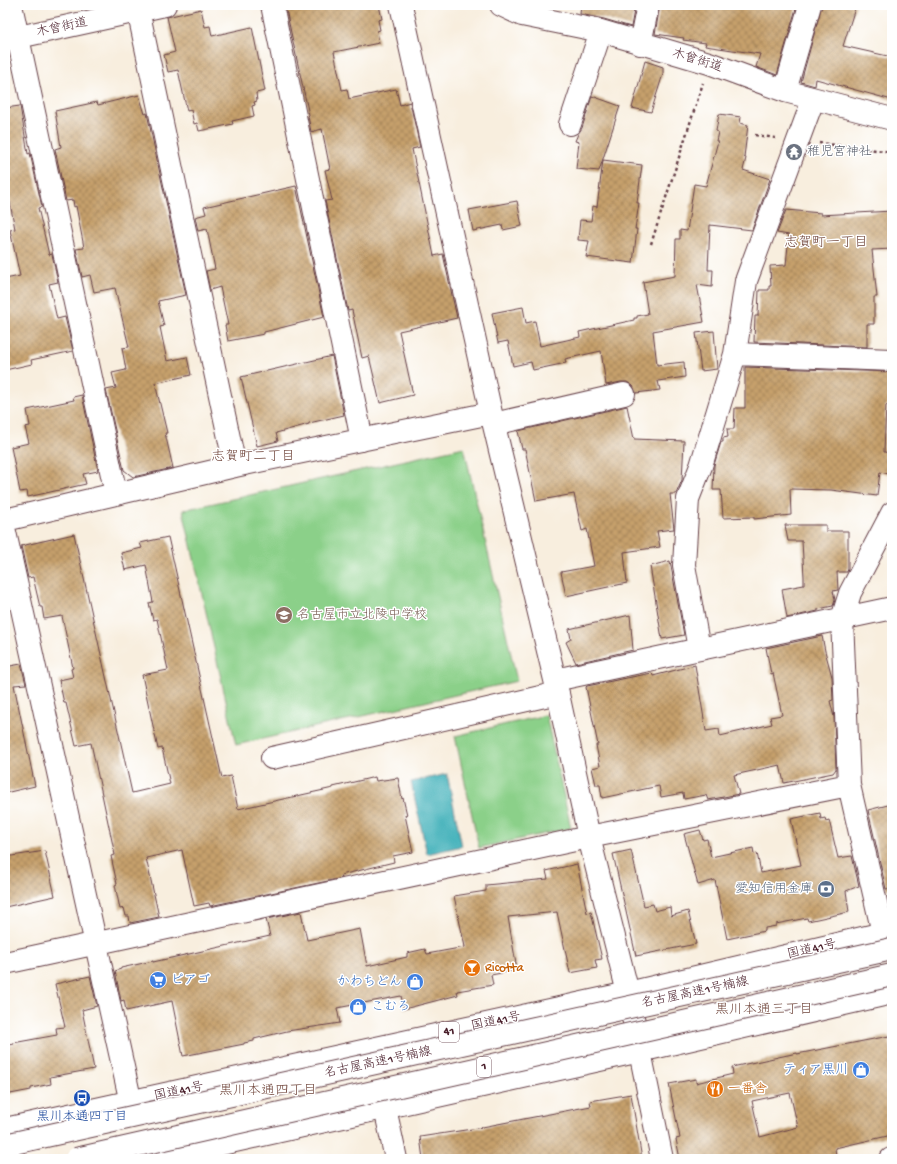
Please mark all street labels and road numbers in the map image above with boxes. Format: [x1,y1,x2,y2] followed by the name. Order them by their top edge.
[35,14,89,41] street label: 木曾街道
[670,45,724,76] street label: 木曾街道
[786,936,838,963] street label: 国道41号
[640,973,751,1012] street label: 名古屋高速1号楠線
[470,1008,522,1035] street label: 国道41号
[439,1022,459,1042] road number: 41
[323,1043,434,1082] street label: 名古屋高速1号楠線
[477,1057,491,1077] road number: 1
[153,1078,205,1105] street label: 国道41号

